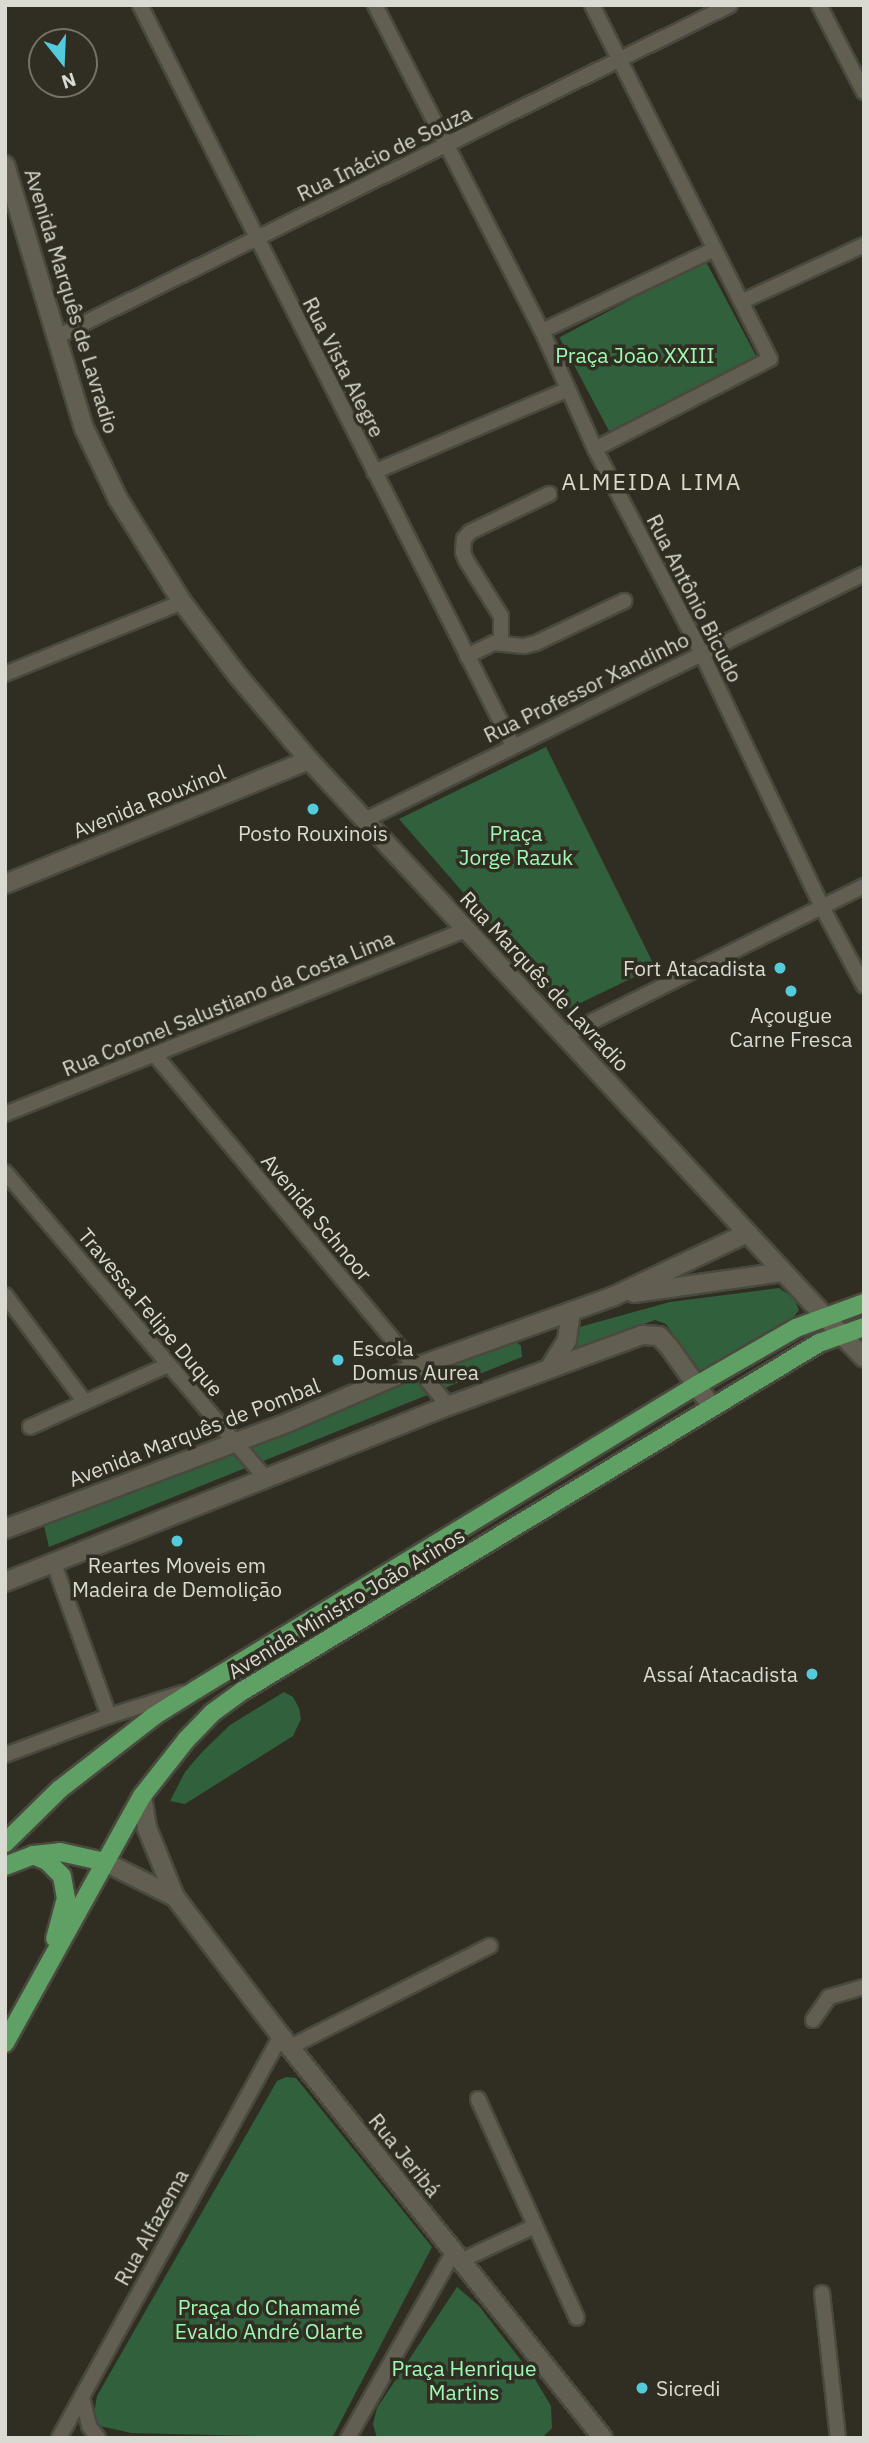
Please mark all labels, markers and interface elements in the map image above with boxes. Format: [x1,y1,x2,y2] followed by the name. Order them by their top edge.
[28,28,98,98] north arrow
[59,68,79,95] text: N
[293,100,475,206] street label: Rua Inácio de Souza
[20,166,124,436] street label: Avenida Marquês de Lavradio
[298,293,390,441] street label: Rua Vista Alegre
[555,342,715,368] park label: Praça João XXIII
[563,467,741,495] district label: ALMEIDA LIMA
[642,510,748,686] street label: Rua Antônio Bicudo
[479,626,693,748] street label: Rua Professor Xandinho
[69,759,229,843] street label: Avenida Rouxinol
[305,801,321,817] marker: Posto Rouxinois
[238,820,388,846] place label: Posto Rouxinois
[459,820,573,870] park label: Praça Jorge Razuk
[455,886,635,1076] street label: Rua Marquês de Lavradio
[58,925,398,1081] street label: Rua Coronel Salustiano da Costa Lima
[623,955,766,981] place label: Fort Atacadista
[772,960,788,976] marker: Fort Atacadista
[783,983,799,999] marker: Açougue Carne Fresca
[730,1002,852,1052] place label: Açougue Carne Fresca
[257,1148,377,1286] street label: Avenida Schnoor
[73,1223,229,1401] street label: Travessa Felipe Duque
[352,1335,479,1385] place label: Escola Domus Aurea
[330,1352,346,1368] marker: Escola Domus Aurea
[65,1372,323,1492] street label: Avenida Marquês de Pombal
[223,1522,469,1684] street label: Avenida Ministro João Arinos
[169,1533,185,1549] marker: Reartes Moveis em Madeira de Demolição
[72,1552,282,1602] place label: Reartes Moveis em Madeira de Demolição
[643,1661,798,1687] place label: Assaí Atacadista
[804,1666,820,1682] marker: Assaí Atacadista
[364,2108,446,2202] street label: Rua Jeribá
[109,2164,193,2290] street label: Rua Alfazema
[175,2294,363,2344] park label: Praça do Chamamé Evaldo André Olarte
[392,2355,536,2405] park label: Praça Henrique Martins
[656,2375,721,2401] place label: Sicredi
[634,2380,650,2396] marker: Sicredi

